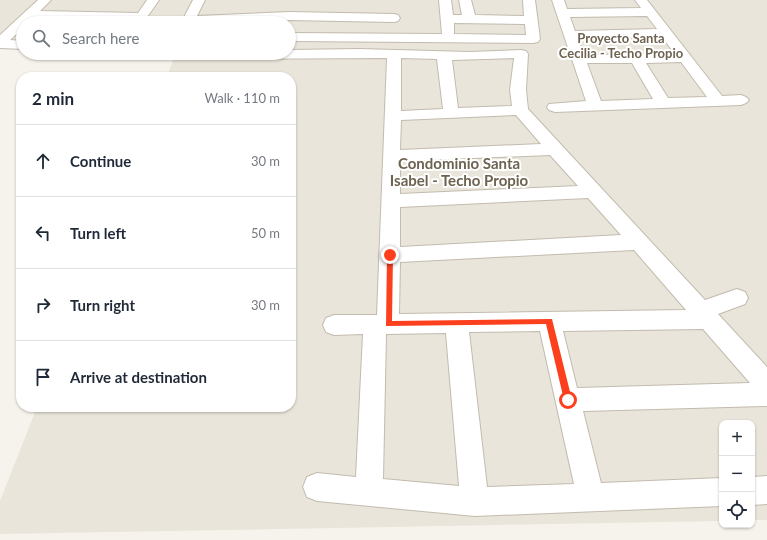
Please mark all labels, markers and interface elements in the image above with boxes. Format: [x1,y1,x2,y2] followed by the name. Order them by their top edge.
[16,16,296,60] search box
[30,27,52,49] icon: search
[62,29,139,47] text: Search here
[559,30,684,61] district label: Proyecto Santa Cecilia - Techo Propio
[32,88,74,109] text: 2 min
[204,90,280,106] text: Walk · 110 m
[32,150,54,172] icon: ahead
[70,152,131,170] text: Continue
[251,153,280,169] text: 30 m
[390,154,529,189] district label: Condominio Santa Isabel - Techo Propio
[32,222,54,244] icon: left
[70,224,126,242] text: Turn left
[251,225,280,241] text: 50 m
[381,246,399,264] route end
[32,294,54,316] icon: right
[70,296,135,314] text: Turn right
[251,297,280,313] text: 30 m
[32,366,54,388] icon: arrive
[70,368,207,386] text: Arrive at destination
[559,391,577,409] route start
[719,420,755,528] map controls
[719,420,755,456] button: +
[719,456,755,492] button: −
[719,492,755,528] button: locate

